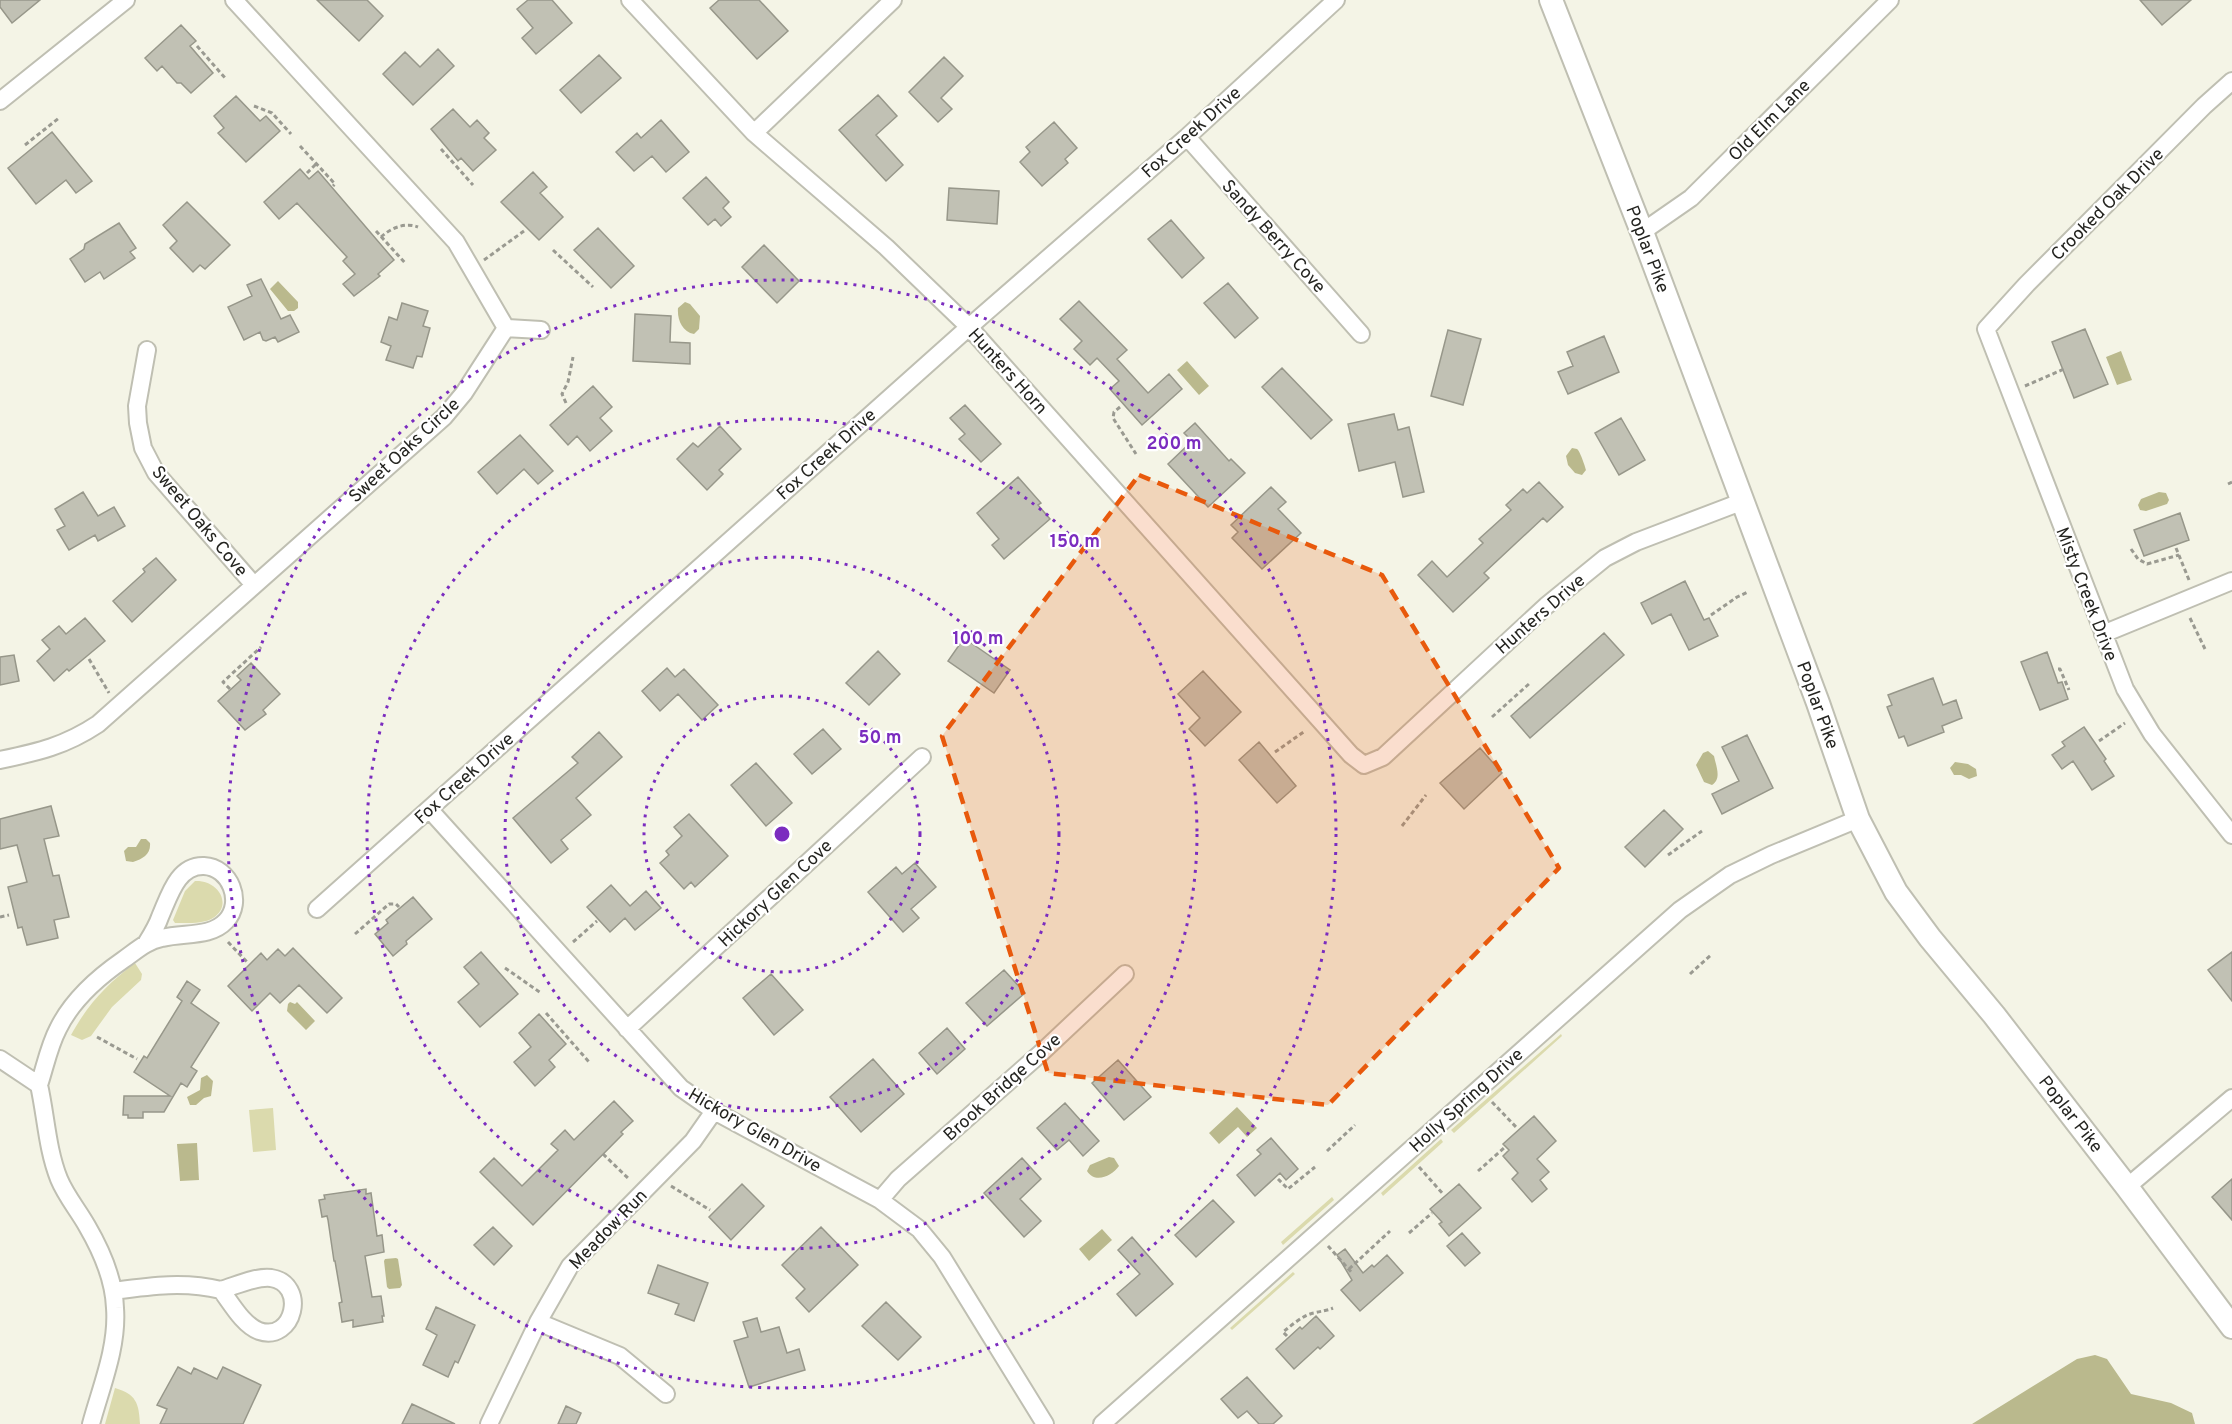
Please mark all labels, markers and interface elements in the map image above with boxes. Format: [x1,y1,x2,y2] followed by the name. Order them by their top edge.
[1724,75,1816,167] street label: Old Elm Lane
[1137,82,1247,184] street label: Fox Creek Drive
[2047,144,2169,266] street label: Crooked Oak Drive
[1216,175,1330,299] street label: Sandy Berry Cove
[1619,203,1674,297] street label: Poplar Pike
[962,324,1052,420] street label: Hunters Horn
[345,394,465,509] street label: Sweet Oaks Circle
[772,404,882,506] street label: Fox Creek Drive
[1146,433,1202,456] text: 200 m
[146,462,252,582] street label: Sweet Oaks Cove
[2049,524,2122,665] street label: Misty Creek Drive
[1050,531,1100,554] text: 150 m
[1491,570,1591,660] street label: Hunters Drive
[952,628,1004,651] text: 100 m
[1790,658,1843,753] street label: Poplar Pike
[858,727,902,750] text: 50 m
[410,728,520,830] street label: Fox Creek Drive
[772,824,792,844] centre of rings
[714,835,838,953] street label: Hickory Glen Cove
[939,1029,1067,1147] street label: Brook Bridge Cove
[1405,1044,1529,1158] street label: Holly Spring Drive
[2032,1072,2107,1158] street label: Poplar Pike
[684,1084,825,1179] street label: Hickory Glen Drive
[565,1185,653,1275] street label: Meadow Run

